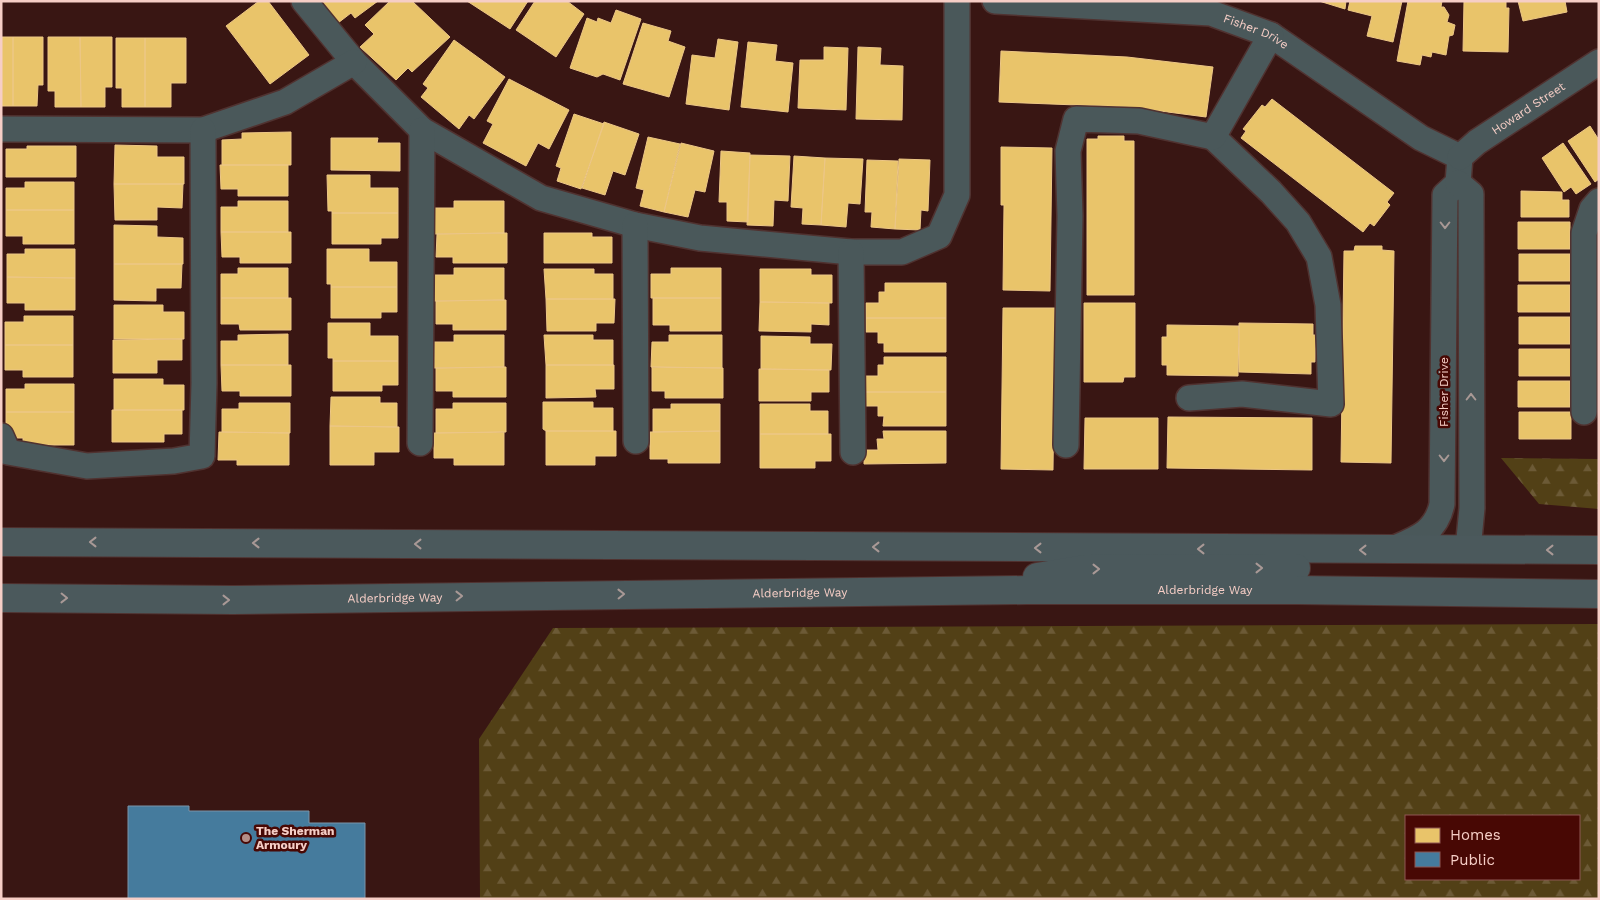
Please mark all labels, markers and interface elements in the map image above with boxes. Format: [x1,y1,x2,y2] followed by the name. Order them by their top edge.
[1221,11,1291,52] street label: Fisher Drive
[1489,79,1568,138] street label: Howard Street
[1440,222,1450,230] one-way arrow
[1437,357,1451,427] street label: Fisher Drive
[1466,393,1476,401] one-way arrow
[1439,454,1449,462] one-way arrow
[89,537,96,547] one-way arrow
[251,538,259,548] one-way arrow
[414,539,422,549] one-way arrow
[872,542,880,552] one-way arrow
[1034,543,1042,553] one-way arrow
[1197,544,1204,554] one-way arrow
[1359,545,1367,555] one-way arrow
[1546,545,1554,555] one-way arrow
[1256,563,1263,573] one-way arrow
[1093,564,1101,574] one-way arrow
[1157,583,1253,597] street label: Alderbridge Way
[752,585,848,600] street label: Alderbridge Way
[618,589,625,599] one-way arrow
[347,590,443,606] street label: Alderbridge Way
[455,591,463,602] one-way arrow
[60,593,68,603] one-way arrow
[223,595,231,605] one-way arrow
[1405,815,1580,880] legend
[256,824,335,852] place label: The Sherman Armoury
[1450,826,1501,844] text: Homes
[240,832,252,844] marker: The Sherman Armoury
[1450,851,1495,869] text: Public

